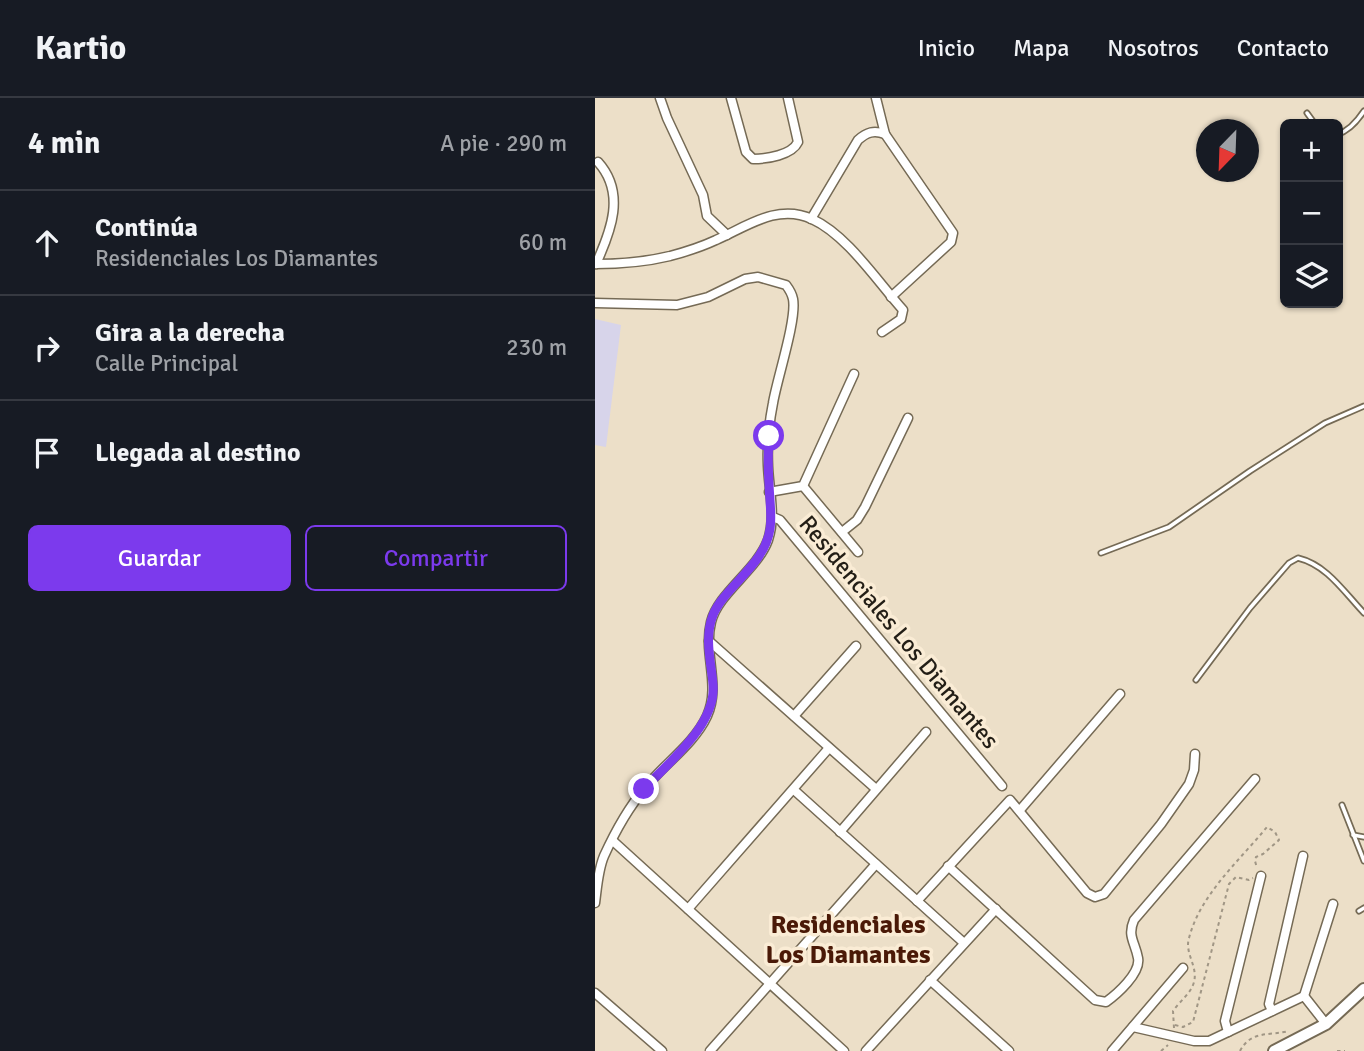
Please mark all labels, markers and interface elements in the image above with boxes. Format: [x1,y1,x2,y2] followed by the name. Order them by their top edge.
[35,28,126,69] text: Kartio
[918,33,975,63] text: Inicio
[1013,33,1069,63] text: Mapa
[1107,33,1199,63] text: Nosotros
[1237,33,1329,63] text: Contacto
[1196,119,1259,182] north arrow
[1280,119,1343,308] map controls
[1280,119,1343,182] button: +
[28,125,100,162] text: 4 min
[440,129,567,158] text: A pie · 290 m
[1280,182,1343,245] button: −
[95,212,198,244] text: Continúa
[28,224,66,262] icon: ahead
[519,228,567,257] text: 60 m
[95,244,378,273] text: Residenciales Los Diamantes
[1280,245,1343,308] button: layers
[95,317,285,349] text: Gira a la derecha
[28,329,66,367] icon: right
[506,333,567,362] text: 230 m
[95,349,238,378] text: Calle Principal
[753,420,784,451] route start
[28,434,66,472] icon: arrive
[95,437,301,469] text: Llegada al destino
[793,509,1005,755] street label: Residenciales Los Diamantes
[28,525,291,591] button: Guardar
[305,525,567,591] button: Compartir
[628,773,659,804] route end
[765,909,931,971] district label: Residenciales Los Diamantes

